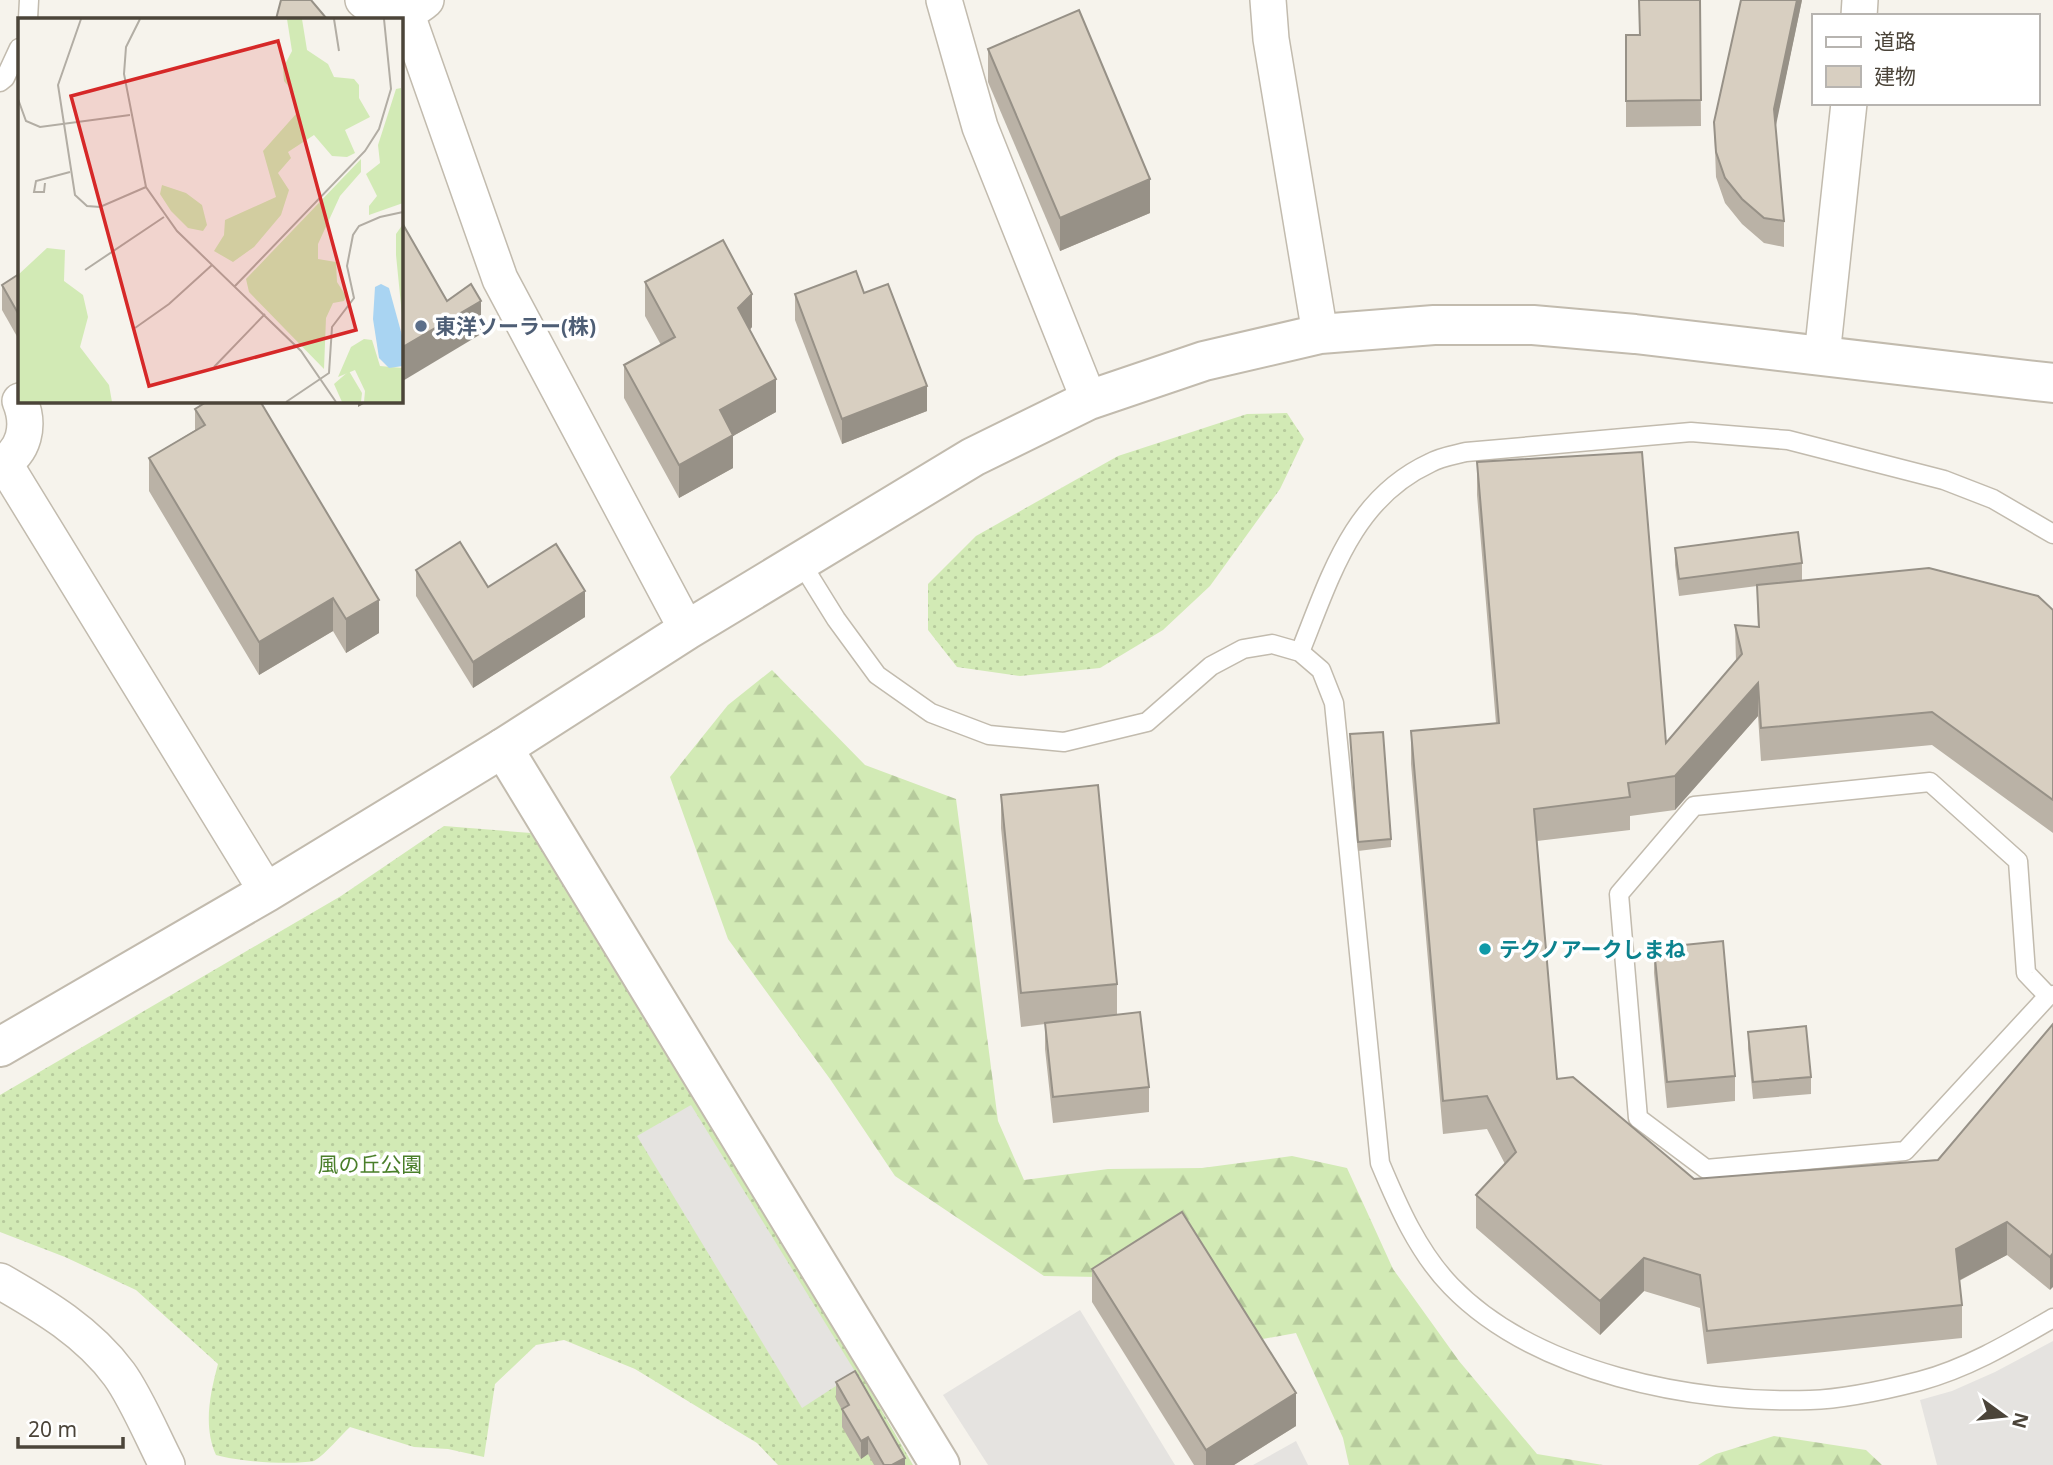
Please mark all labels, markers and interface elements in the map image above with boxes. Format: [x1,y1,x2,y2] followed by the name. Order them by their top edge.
[1812,14,2039,105] legend
[18,18,402,402] inset map
[1874,27,1916,55] text: 道路
[1874,62,1916,90] text: 建物
[435,312,596,340] place label: 東洋ソーラー(株)
[413,318,429,334] marker: 東洋ソーラー(株)
[1499,935,1685,963] place label: テクノアークしまね
[1477,941,1493,957] marker: テクノアークしまね
[318,1150,423,1178] park label: 風の丘公園
[1969,1381,2039,1451] north arrow
[18,1406,122,1450] scale bar
[2006,1410,2035,1431] text: N
[28,1415,77,1443] text: 20 m

